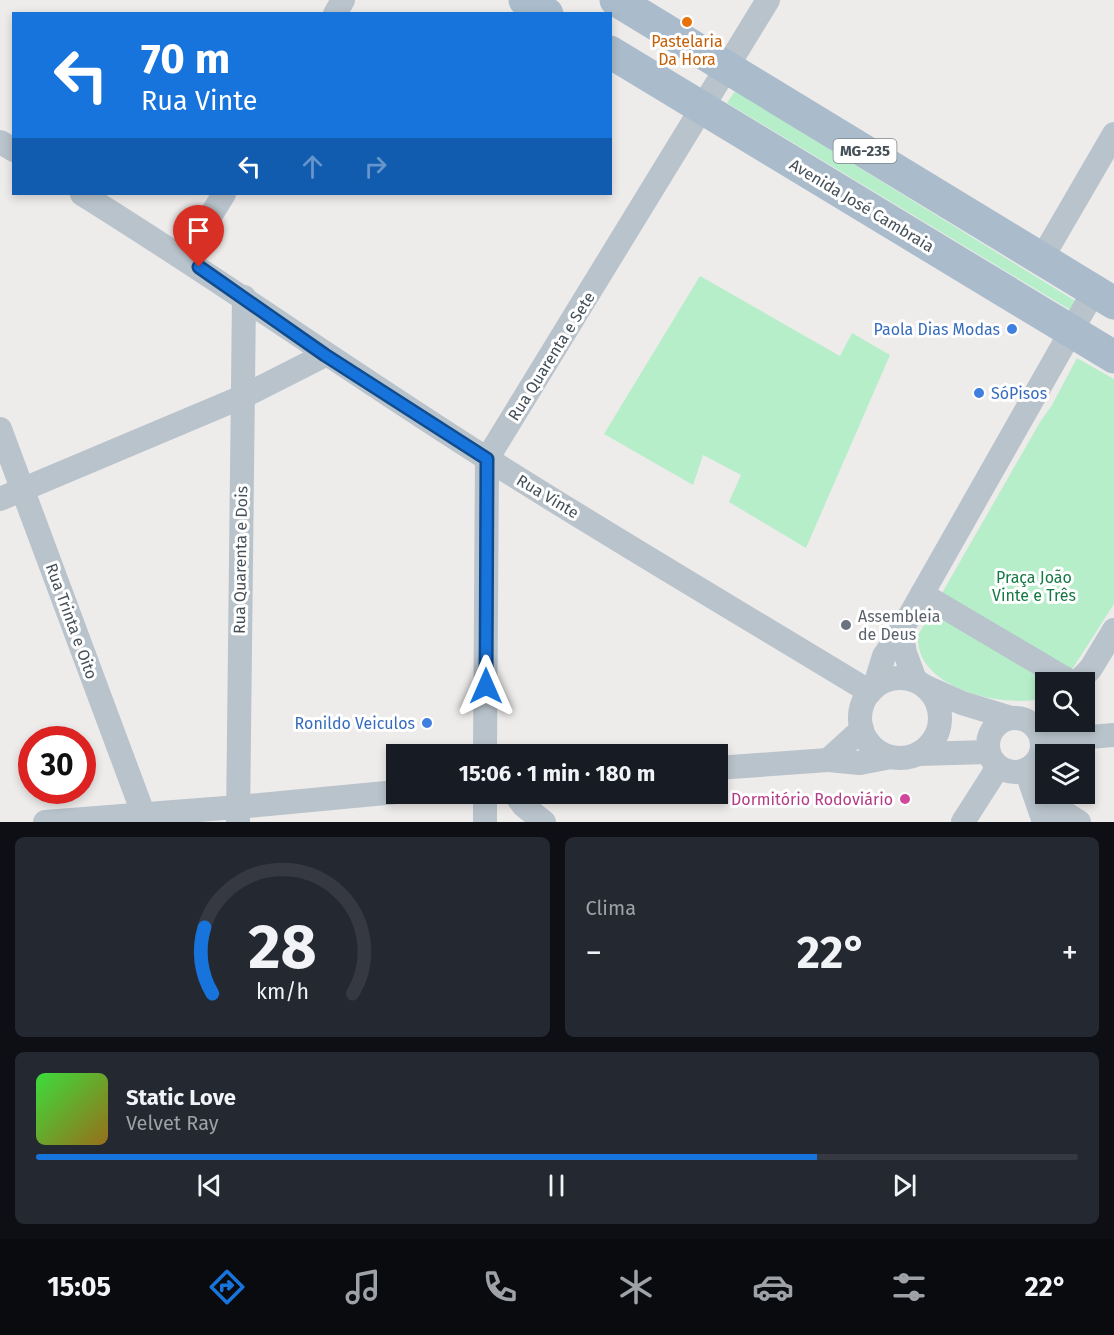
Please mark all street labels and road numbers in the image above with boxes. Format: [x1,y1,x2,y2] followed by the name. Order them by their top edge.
[834,139,896,163] road number: MG-235
[786,155,937,256] street label: Avenida José Cambraia
[504,288,599,424] street label: Rua Quarenta e Sete
[513,471,582,522] street label: Rua Vinte
[230,486,251,634] street label: Rua Quarenta e Dois
[42,561,101,682] street label: Rua Trinta e Oito

